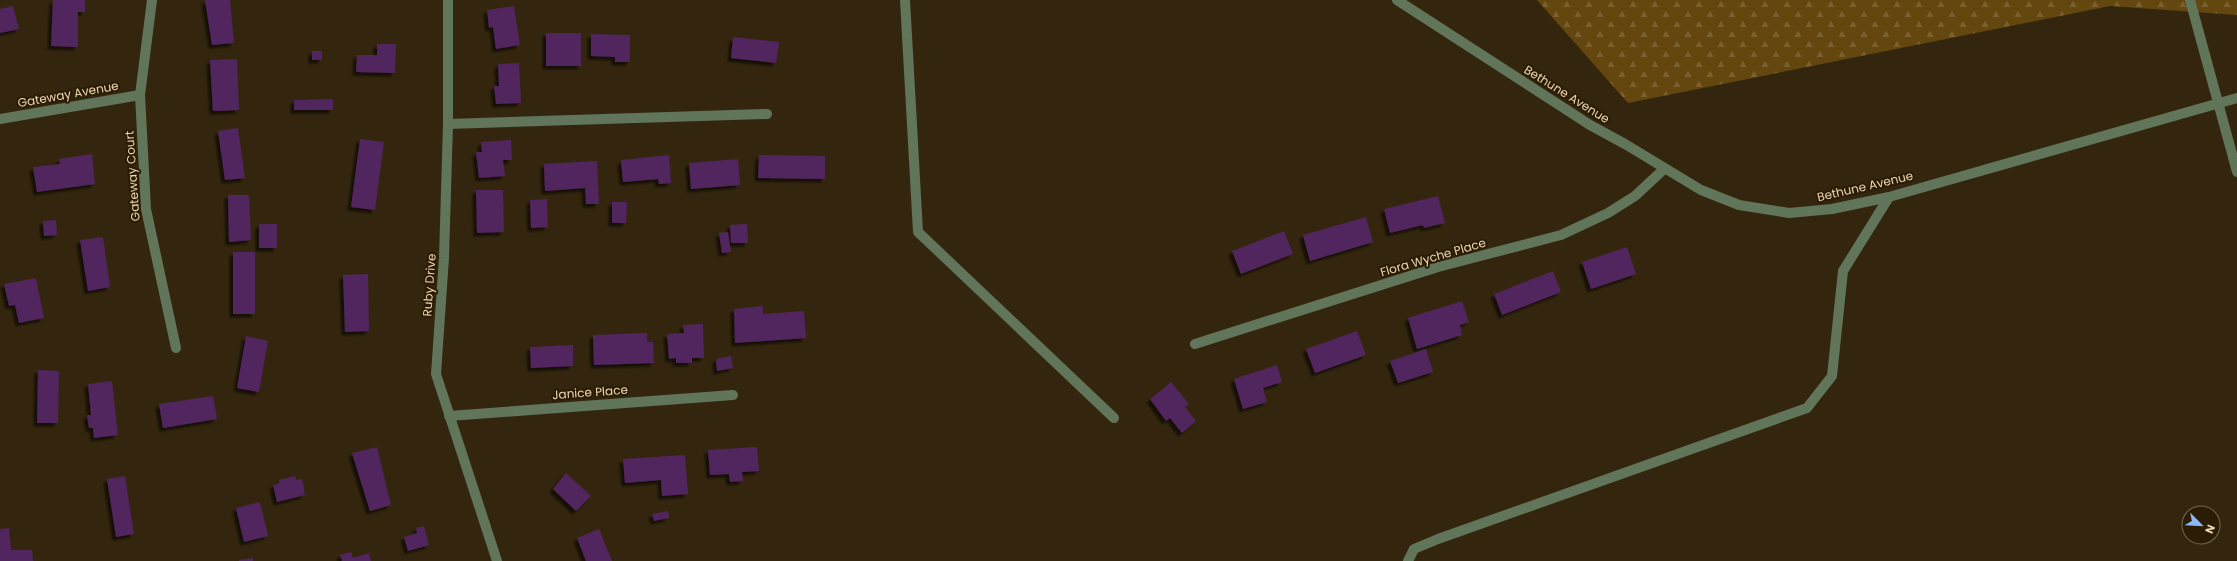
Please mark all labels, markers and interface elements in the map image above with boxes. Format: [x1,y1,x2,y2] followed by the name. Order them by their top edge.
[1521,61,1613,127] street label: Bethune Avenue
[16,77,120,111] street label: Gateway Avenue
[120,130,144,222] street label: Gateway Court
[1815,167,1915,205] street label: Bethune Avenue
[1378,234,1488,280] street label: Flora Wyche Place
[418,253,440,317] street label: Ruby Drive
[552,381,628,403] street label: Janice Place
[2181,505,2221,545] north arrow
[2201,522,2219,536] text: N

